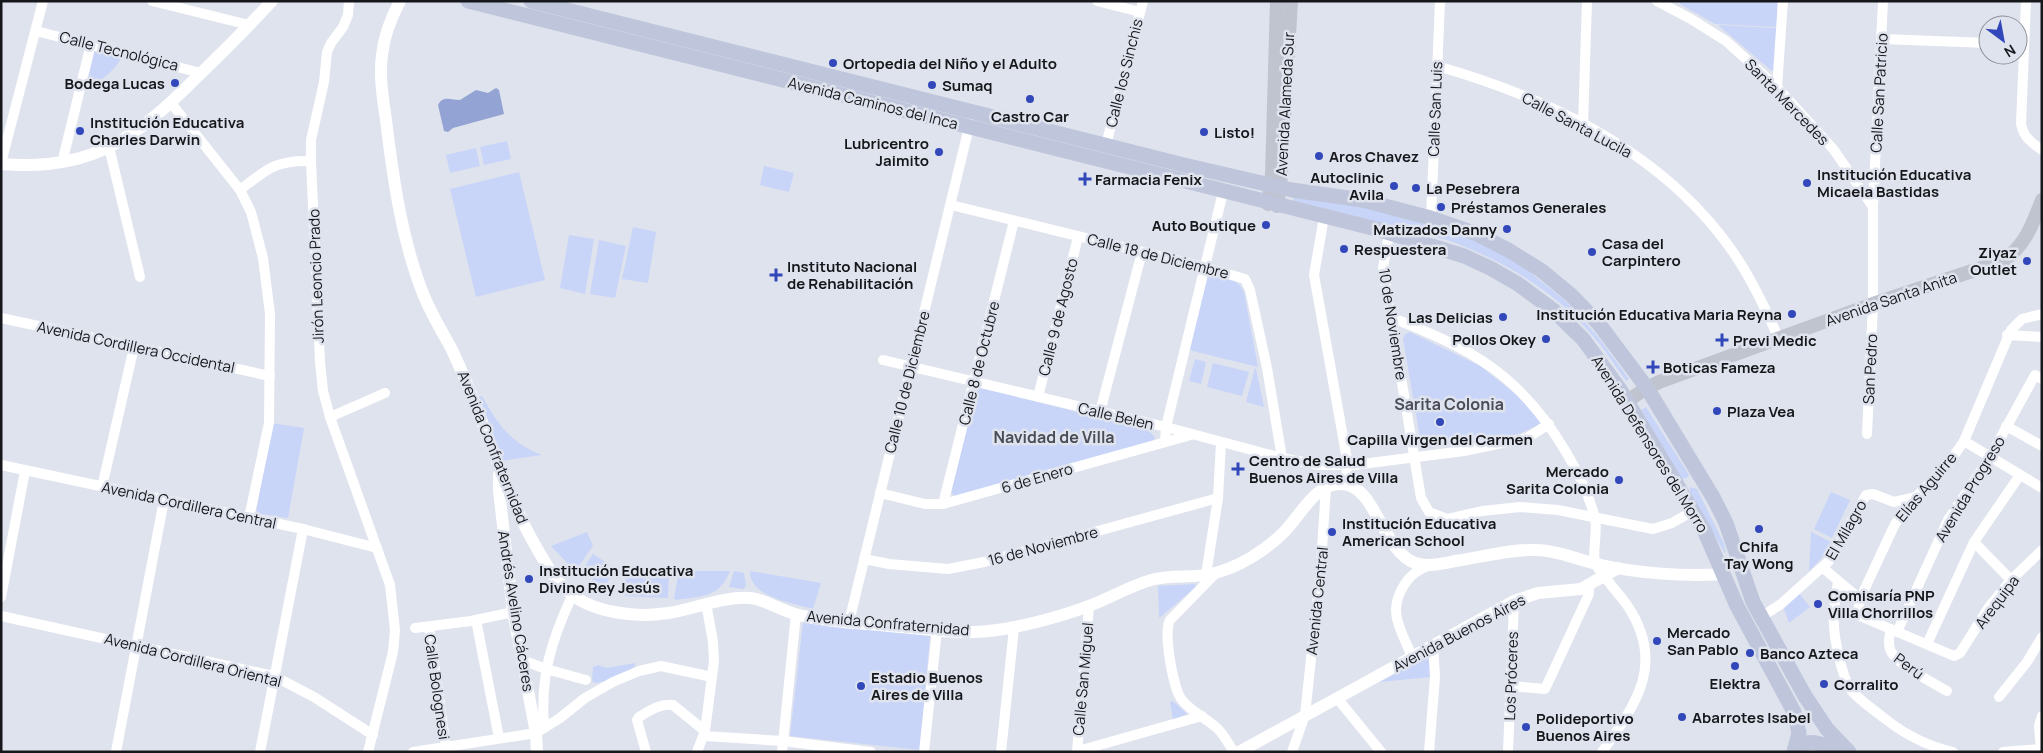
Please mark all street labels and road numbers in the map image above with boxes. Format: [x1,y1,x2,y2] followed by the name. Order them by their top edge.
[1100,16,1148,129] street label: Calle los Sinchis
[57,26,181,76] street label: Calle Tecnológica
[1271,31,1299,176] street label: Avenida Alameda Sur
[1865,33,1893,153] street label: Calle San Patricio
[1740,54,1834,150] street label: Santa Mercedes
[1423,61,1447,157] street label: Calle San Luis
[786,72,960,134] street label: Avenida Caminos del Inca
[1518,87,1636,163] street label: Calle Santa Lucila
[303,208,329,344] street label: Jirón Leoncio Prado
[1085,228,1231,284] street label: Calle 18 de Diciembre
[1033,256,1083,378] street label: Calle 9 de Agosto
[1374,267,1412,382] street label: 10 de Noviembre
[1823,267,1959,331] street label: Avenida Santa Anita
[953,299,1005,427] street label: Calle 8 de Octubre
[879,308,935,455] street label: Calle 10 de Diciembre
[35,316,237,378] street label: Avenida Cordillera Occidental
[1858,333,1882,405] street label: San Pedro
[1587,351,1713,537] street label: Avenida Defensores del Morro
[453,367,533,527] street label: Avenida Confraternidad
[1076,397,1156,435] street label: Calle Belen
[1930,432,2010,546] street label: Avenida Progreso
[1891,448,1962,526] street label: Elías Aguirre
[999,458,1075,498] street label: 6 de Enero
[100,476,278,534] street label: Avenida Cordillera Central
[1820,496,1872,564] street label: El Milagro
[986,521,1100,571] street label: 16 de Noviembre
[493,529,539,693] street label: Andrés Avelino Cáceres
[1301,546,1333,656] street label: Avenida Central
[1970,571,2024,633] street label: Arequipa
[1389,589,1529,677] street label: Avenida Buenos Aires
[806,605,970,641] street label: Avenida Confraternidad
[1068,622,1098,736] street label: Calle San Miguel
[102,628,284,692] street label: Avenida Cordillera Oriental
[1499,631,1523,721] street label: Los Próceres
[419,633,455,741] street label: Calle Bolognesi
[1890,648,1928,684] street label: Perú

